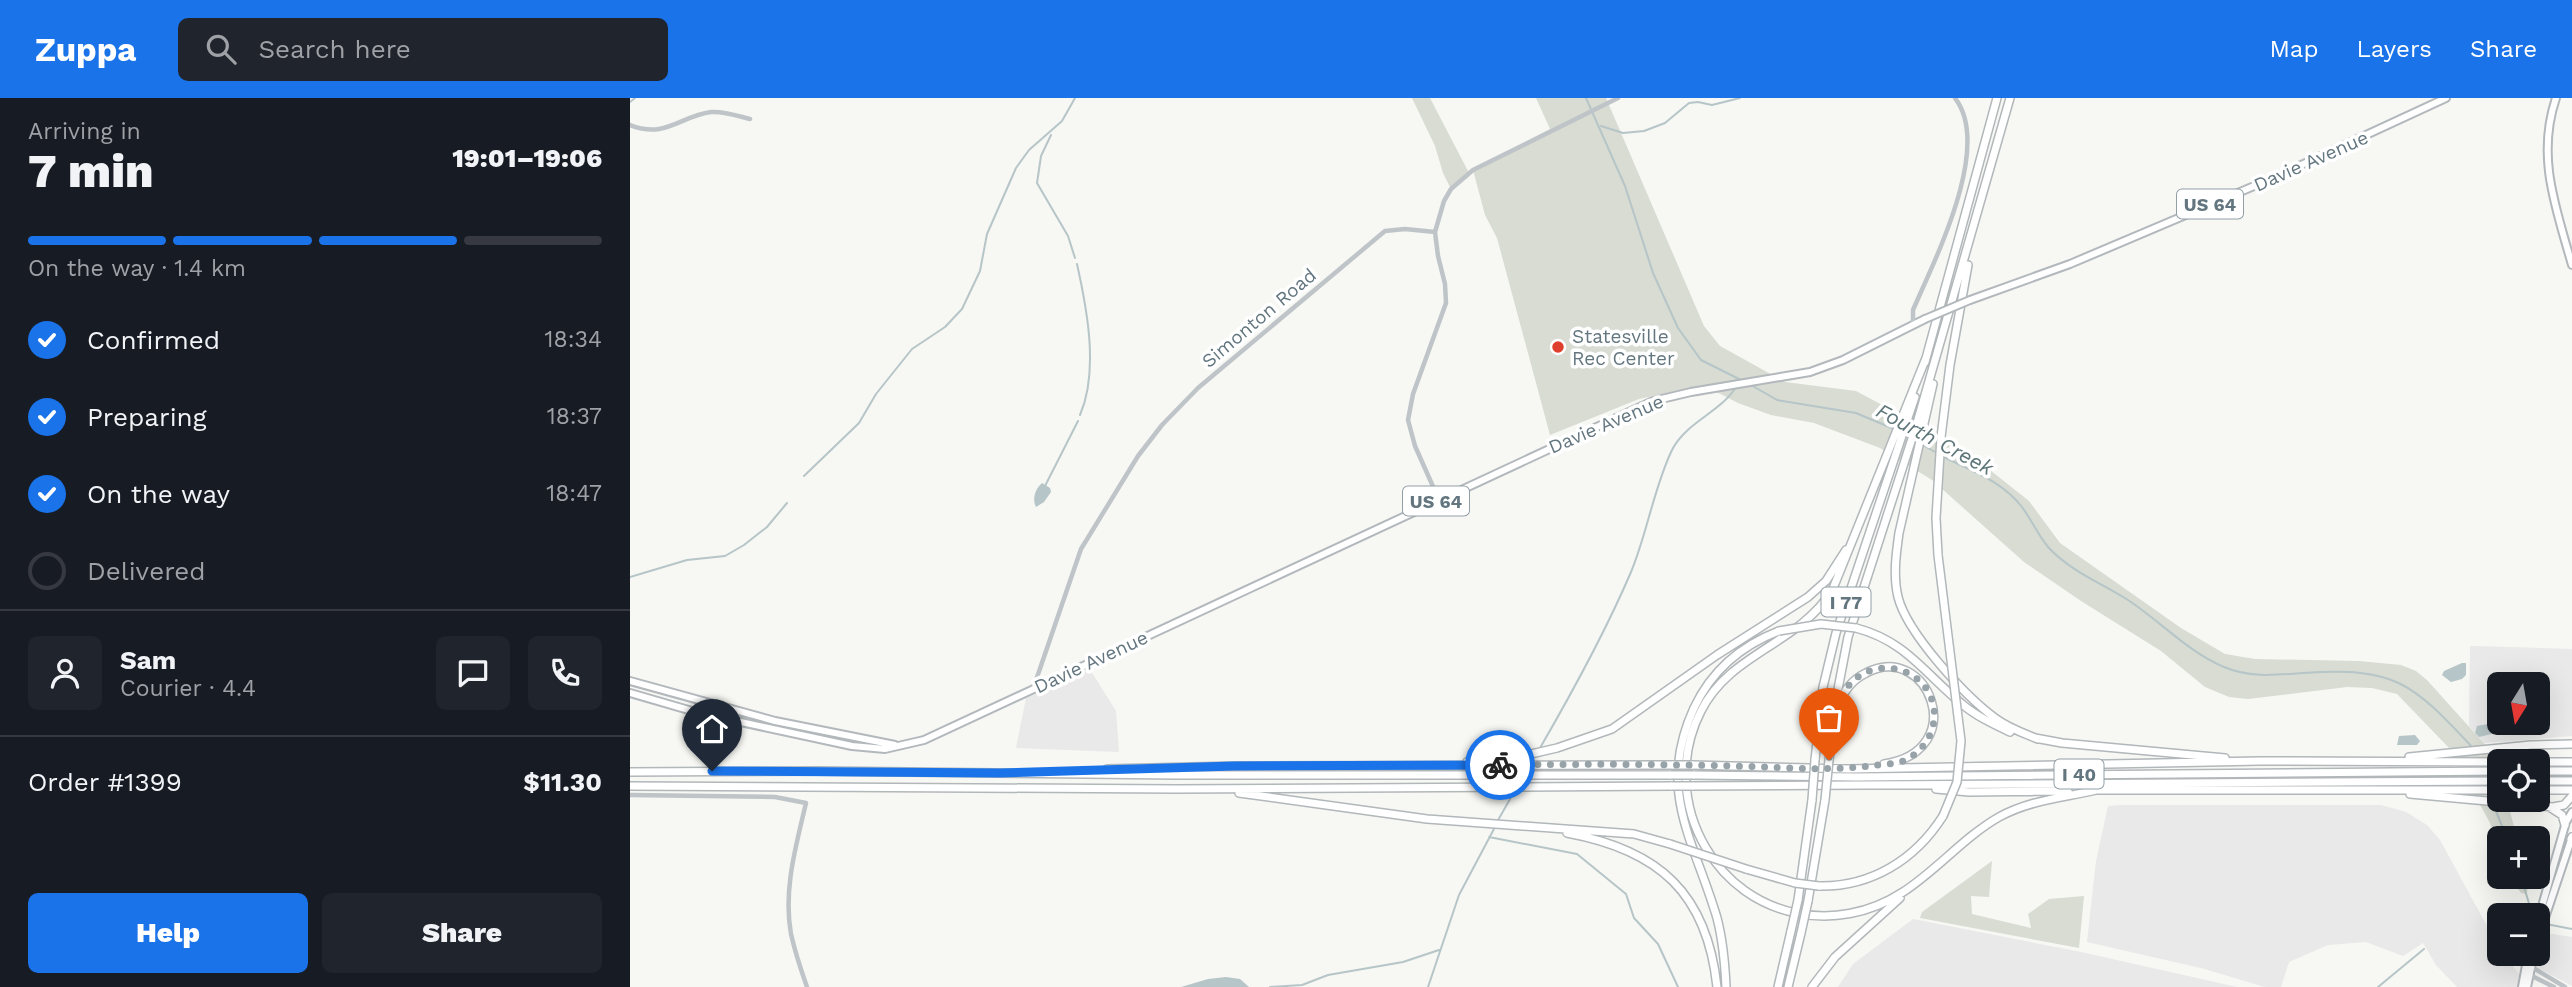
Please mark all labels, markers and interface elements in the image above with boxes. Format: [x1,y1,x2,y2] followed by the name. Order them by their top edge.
[178,18,668,81] search box
[35,30,136,69] text: Zuppa
[202,30,240,68] icon: search
[258,34,411,64] text: Search here
[2270,35,2318,63] text: Map
[2356,35,2432,63] text: Layers
[2470,35,2537,63] text: Share
[28,118,141,145] text: Arriving in
[2250,125,2372,197] street label: Davie Avenue
[452,143,602,173] text: 19:01–19:06
[28,144,153,198] text: 7 min
[2177,190,2243,218] road number: US 64
[28,255,246,282] text: On the way · 1.4 km
[1197,263,1321,373] street label: Simonton Road
[28,321,66,359] icon: check
[87,325,220,355] text: Confirmed
[1572,325,1675,370] place label: Statesville Rec Center
[545,326,602,353] text: 18:34
[1550,339,1566,355] marker: Statesville Rec Center
[1545,389,1667,459] street label: Davie Avenue
[28,398,66,436] icon: check
[1872,398,1998,481] water label: Fourth Creek
[87,402,207,432] text: Preparing
[547,403,602,430] text: 18:37
[28,475,66,513] icon: check
[87,479,230,509] text: On the way
[546,480,602,507] text: 18:47
[1403,486,1469,516] road number: US 64
[87,556,206,586] text: Delivered
[1822,588,1870,616] road number: I 77
[1030,626,1152,698] street label: Davie Avenue
[28,636,102,710] button: person
[436,636,510,710] button: chat
[528,636,602,710] button: phone
[120,645,176,675] text: Sam
[2487,672,2550,735] north arrow
[2487,672,2550,966] map controls
[120,675,256,702] text: Courier · 4.4
[1799,688,1859,760] pin
[682,699,742,771] pin
[1810,699,1848,737] icon: bag
[693,710,731,748] icon: home
[1465,730,1535,800] courier
[1481,746,1519,784] icon: bike
[2487,749,2550,812] button: locate
[2054,760,2104,788] road number: I 40
[28,767,182,797] text: Order #1399
[523,767,602,797] text: $11.30
[2487,826,2550,889] button: +
[28,893,308,973] button: Help
[322,893,602,973] button: Share
[2487,903,2550,966] button: −

